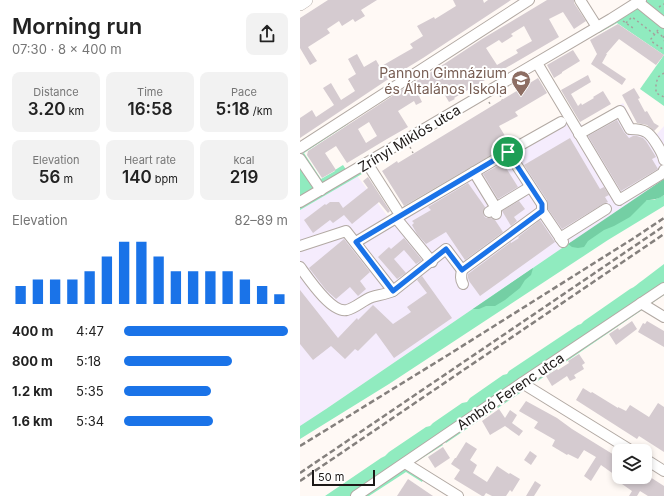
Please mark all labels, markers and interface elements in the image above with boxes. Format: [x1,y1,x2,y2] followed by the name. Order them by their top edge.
[12,13,142,39] text: Morning run
[246,13,288,55] button: share
[12,41,122,57] text: 07:30 · 8 × 400 m
[379,64,507,97] place label: Pannon Gimnázium és Általános Iskola
[510,69,532,97] school or university icon: Pannon Gimnázium és Általános Iskola
[33,85,79,99] text: Distance
[137,85,163,99] text: Time
[231,85,257,99] text: Pace
[28,99,65,119] text: 3.20
[127,99,173,119] text: 16:58
[216,99,250,119] text: 5:18
[355,101,463,175] street label: Zrínyi Miklós utca
[65,104,84,118] text: km
[250,104,272,118] text: /km
[491,135,525,169] pin
[497,141,519,163] icon: arrive
[32,153,80,167] text: Elevation
[124,153,176,167] text: Heart rate
[233,153,255,167] text: kcal
[39,167,60,187] text: 56
[122,167,152,187] text: 140
[230,167,258,187] text: 219
[60,172,73,186] text: m
[152,172,178,186] text: bpm
[12,212,68,228] text: Elevation
[234,212,288,228] text: 82–89 m
[12,323,53,339] text: 400 m
[76,323,104,339] text: 4:47
[453,349,567,433] street label: Ambró Ferenc utca
[12,353,53,369] text: 800 m
[76,353,101,369] text: 5:18
[12,383,53,399] text: 1.2 km
[76,383,104,399] text: 5:35
[12,413,53,429] text: 1.6 km
[76,413,104,429] text: 5:34
[612,444,652,484] map controls
[612,444,652,484] button: layers
[312,468,375,487] scale bar
[318,470,344,484] text: 50 m

